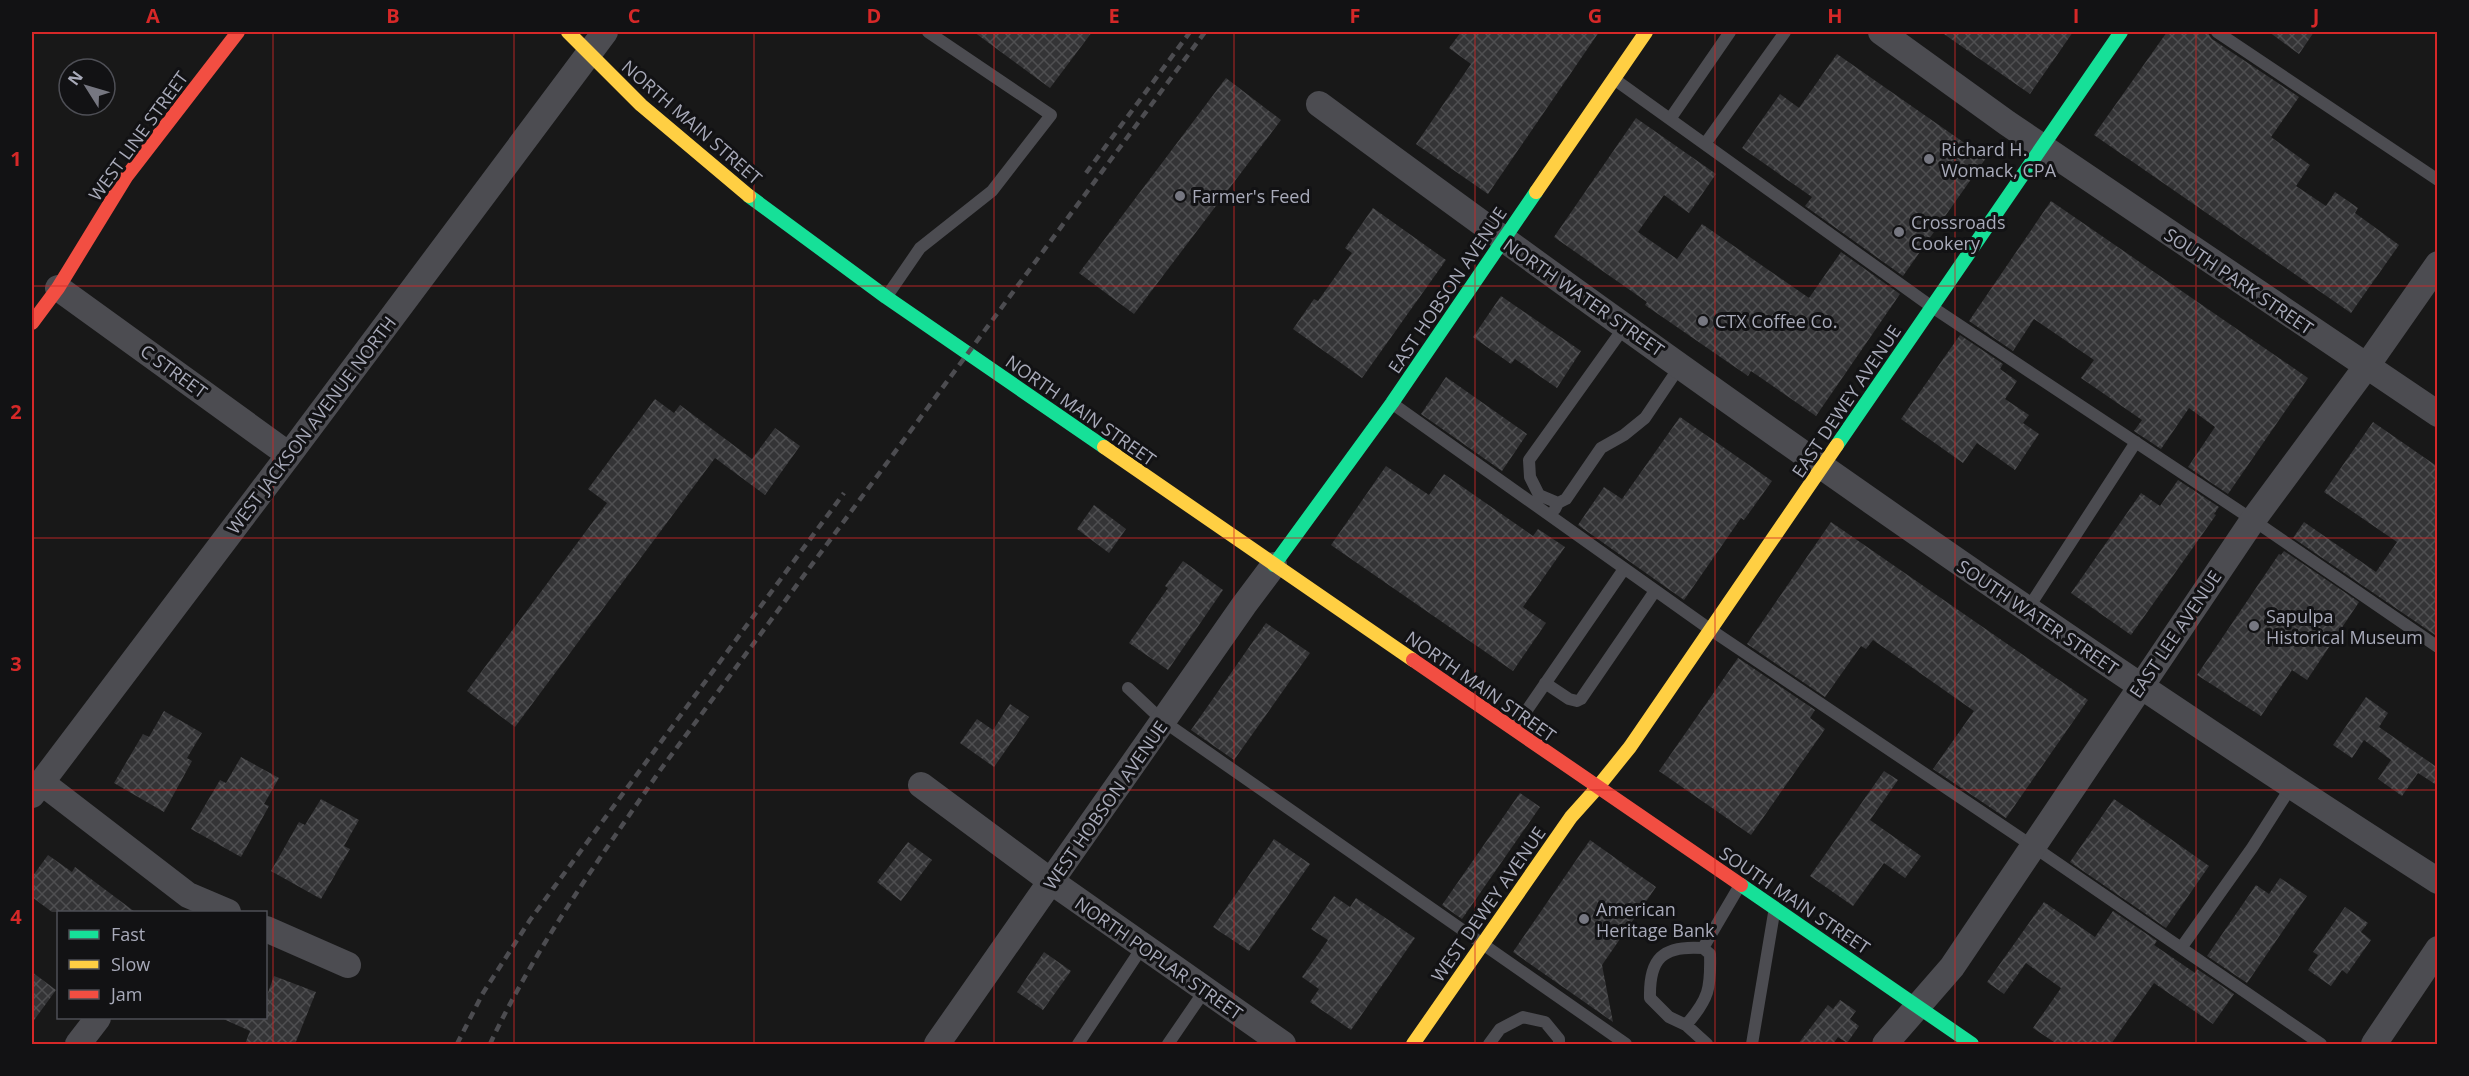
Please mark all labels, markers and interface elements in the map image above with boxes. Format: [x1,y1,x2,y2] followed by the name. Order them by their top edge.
[146,2,160,29] text: A
[386,2,400,29] text: B
[628,2,641,29] text: C
[867,2,881,29] text: D
[1108,2,1120,29] text: E
[1350,2,1360,29] text: F
[1588,2,1602,29] text: G
[1827,2,1843,29] text: H
[2073,2,2079,29] text: I
[2311,2,2319,29] text: J
[617,54,767,190] street label: NORTH MAIN STREET
[57,57,117,117] north arrow
[62,66,88,90] text: N
[83,66,193,206] street label: WEST LINE STREET
[1941,137,2057,182] place label: Richard H. Womack, CPA
[10,145,22,172] text: 1
[1922,152,1936,166] marker: Richard H. Womack, CPA
[1192,184,1311,208] place label: Farmer's Feed
[1173,189,1187,203] marker: Farmer's Feed
[1382,202,1512,378] street label: EAST HOBSON AVENUE
[1911,210,2005,255] place label: Crossroads Cookery
[2160,222,2318,340] street label: SOUTH PARK STREET
[1892,225,1906,239] marker: Crossroads Cookery
[1499,232,1669,362] street label: NORTH WATER STREET
[1715,309,1837,333] place label: CTX Coffee Co.
[221,311,401,539] street label: WEST JACKSON AVENUE NORTH
[1696,314,1710,328] marker: CTX Coffee Co.
[1786,320,1906,482] street label: EAST DEWEY AVENUE
[136,339,212,403] street label: C STREET
[1001,349,1161,471] street label: NORTH MAIN STREET
[10,398,22,425] text: 2
[1953,554,2123,680] street label: SOUTH WATER STREET
[2123,566,2227,702] street label: EAST LEE AVENUE
[2266,604,2423,649] place label: Sapulpa Historical Museum
[2247,619,2261,633] marker: Sapulpa Historical Museum
[1401,625,1561,747] street label: NORTH MAIN STREET
[10,650,22,677] text: 3
[1038,716,1172,894] street label: WEST HOBSON AVENUE
[1425,822,1551,986] street label: WEST DEWEY AVENUE
[1715,841,1875,959] street label: SOUTH MAIN STREET
[1070,891,1248,1025] street label: NORTH POPLAR STREET
[1596,897,1715,942] place label: American Heritage Bank
[10,903,22,930] text: 4
[57,911,267,1019] legend
[1577,912,1591,926] marker: American Heritage Bank
[111,922,145,946] text: Fast
[111,952,150,976] text: Slow
[109,982,143,1006] text: Jam

